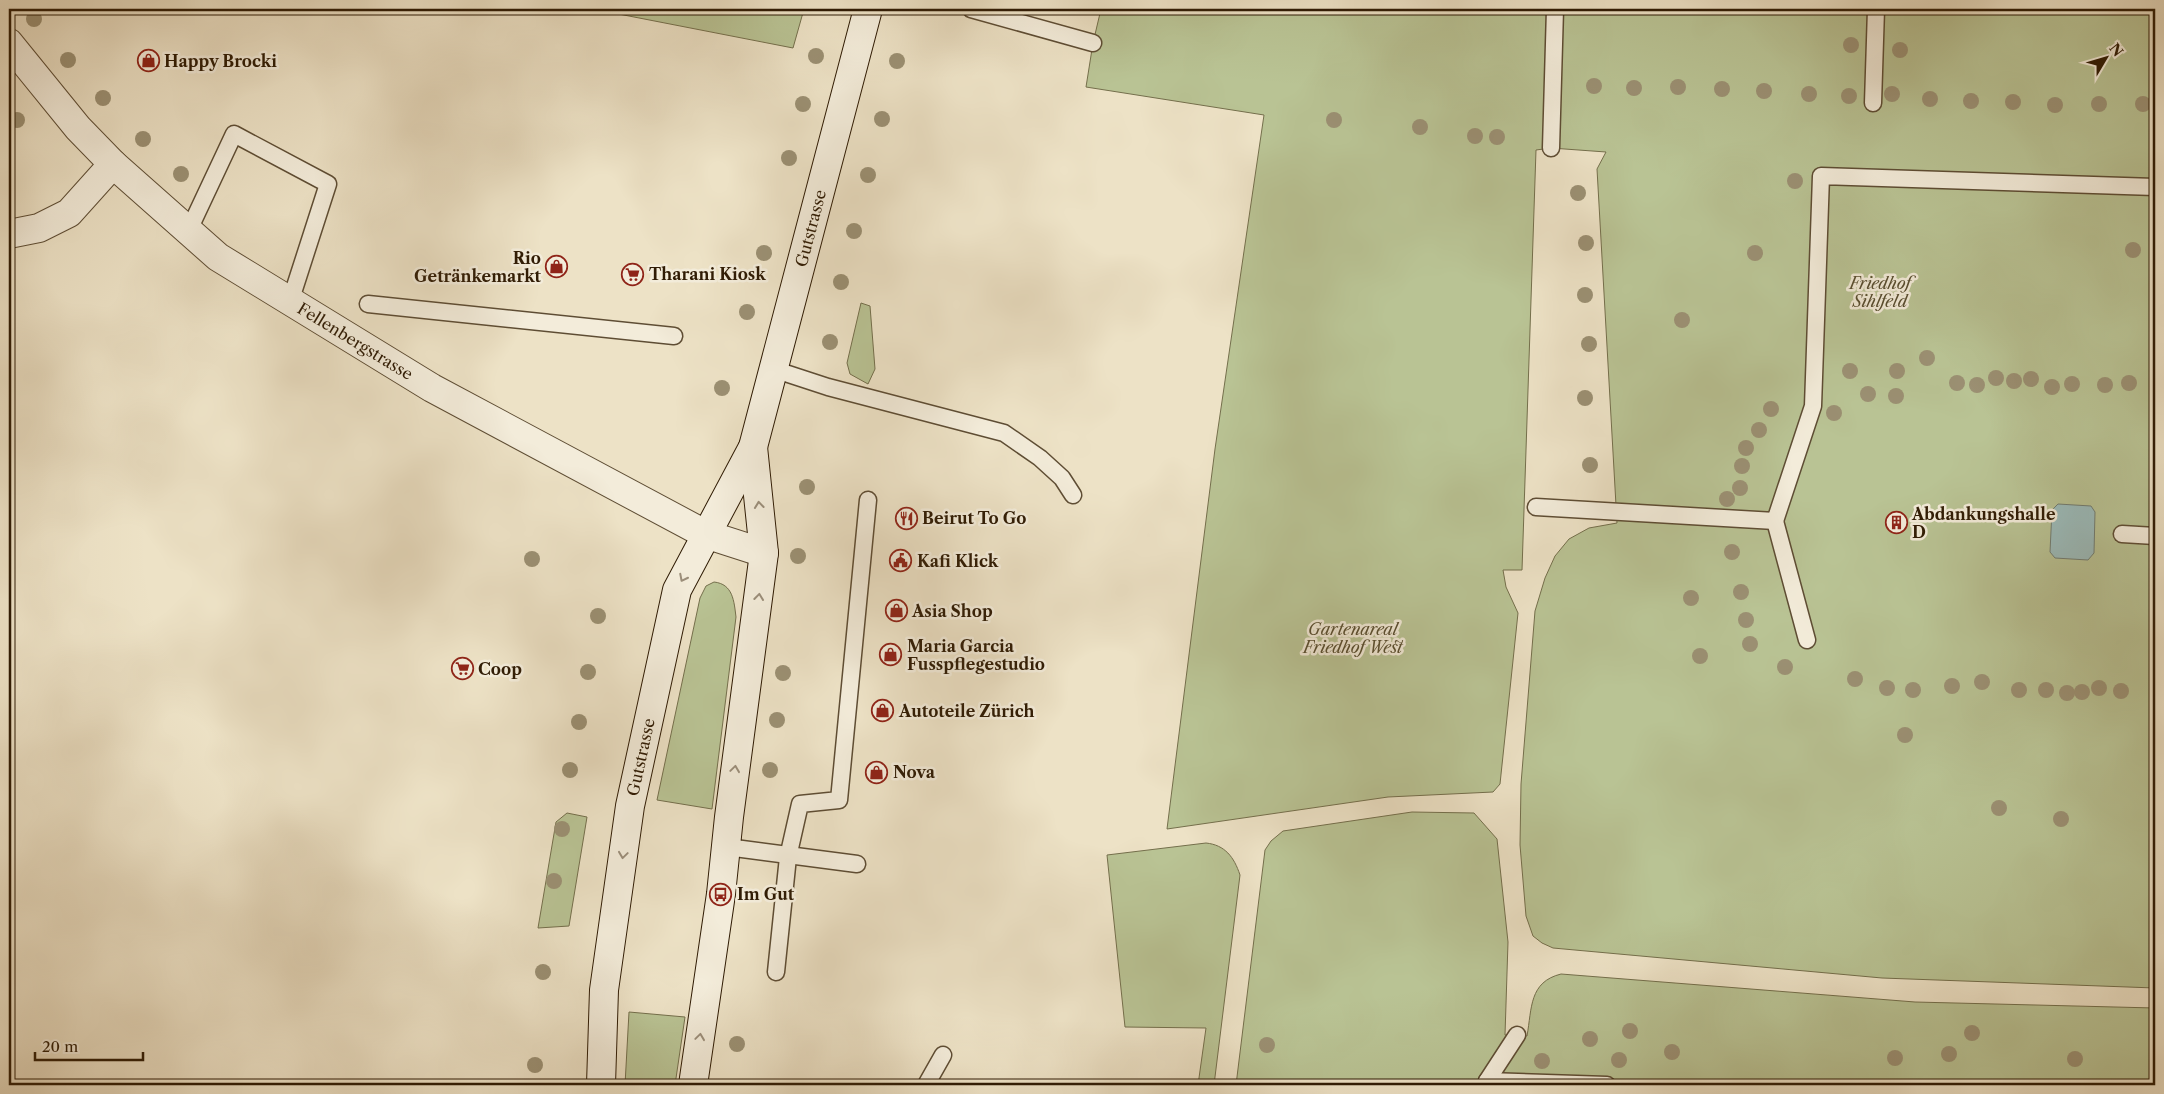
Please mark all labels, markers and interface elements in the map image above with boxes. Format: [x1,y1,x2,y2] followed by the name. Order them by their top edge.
[2082,32,2132,82] north arrow
[2105,40,2127,60] text: N
[136,49,160,73] shop icon: Happy Brocki
[164,51,277,71] place label: Happy Brocki
[791,188,830,269] street label: Gutstrasse
[414,248,542,286] place label: Rio Getränkemarkt
[545,255,569,279] shop icon: Rio Getränkemarkt
[621,262,645,286] supermarket icon: Tharani Kiosk
[649,264,766,284] place label: Tharani Kiosk
[1847,273,1917,311] park label: Friedhof Sihlfeld
[294,298,417,384] street label: Fellenbergstrasse
[754,500,765,508] one-way arrow
[1911,504,2056,542] place label: Abdankungshalle D
[894,506,918,530] restaurant icon: Beirut To Go
[922,508,1026,528] place label: Beirut To Go
[1884,511,1908,535] building icon: Abdankungshalle D
[889,549,913,573] public building icon: Kafi Klick
[917,551,999,571] place label: Kafi Klick
[679,573,689,582] one-way arrow
[753,592,763,601] one-way arrow
[884,599,908,623] shop icon: Asia Shop
[911,601,993,621] place label: Asia Shop
[1301,619,1404,657] park label: Gartenareal Friedhof West
[907,636,1045,674] place label: Maria Garcia Fusspflegestudio
[879,643,903,667] shop icon: Maria Garcia Fusspflegestudio
[450,657,474,681] supermarket icon: Coop
[478,659,522,679] place label: Coop
[871,699,895,723] shop icon: Autoteile Zürich
[898,701,1035,721] place label: Autoteile Zürich
[622,716,659,798] street label: Gutstrasse
[865,760,889,784] shop icon: Nova
[893,762,936,782] place label: Nova
[730,765,740,773] one-way arrow
[618,851,629,859] one-way arrow
[709,882,733,906] bus stop icon: Im Gut
[737,884,795,904] place label: Im Gut
[35,1029,142,1061] scale bar
[694,1033,705,1041] one-way arrow
[42,1037,78,1056] text: 20 m

